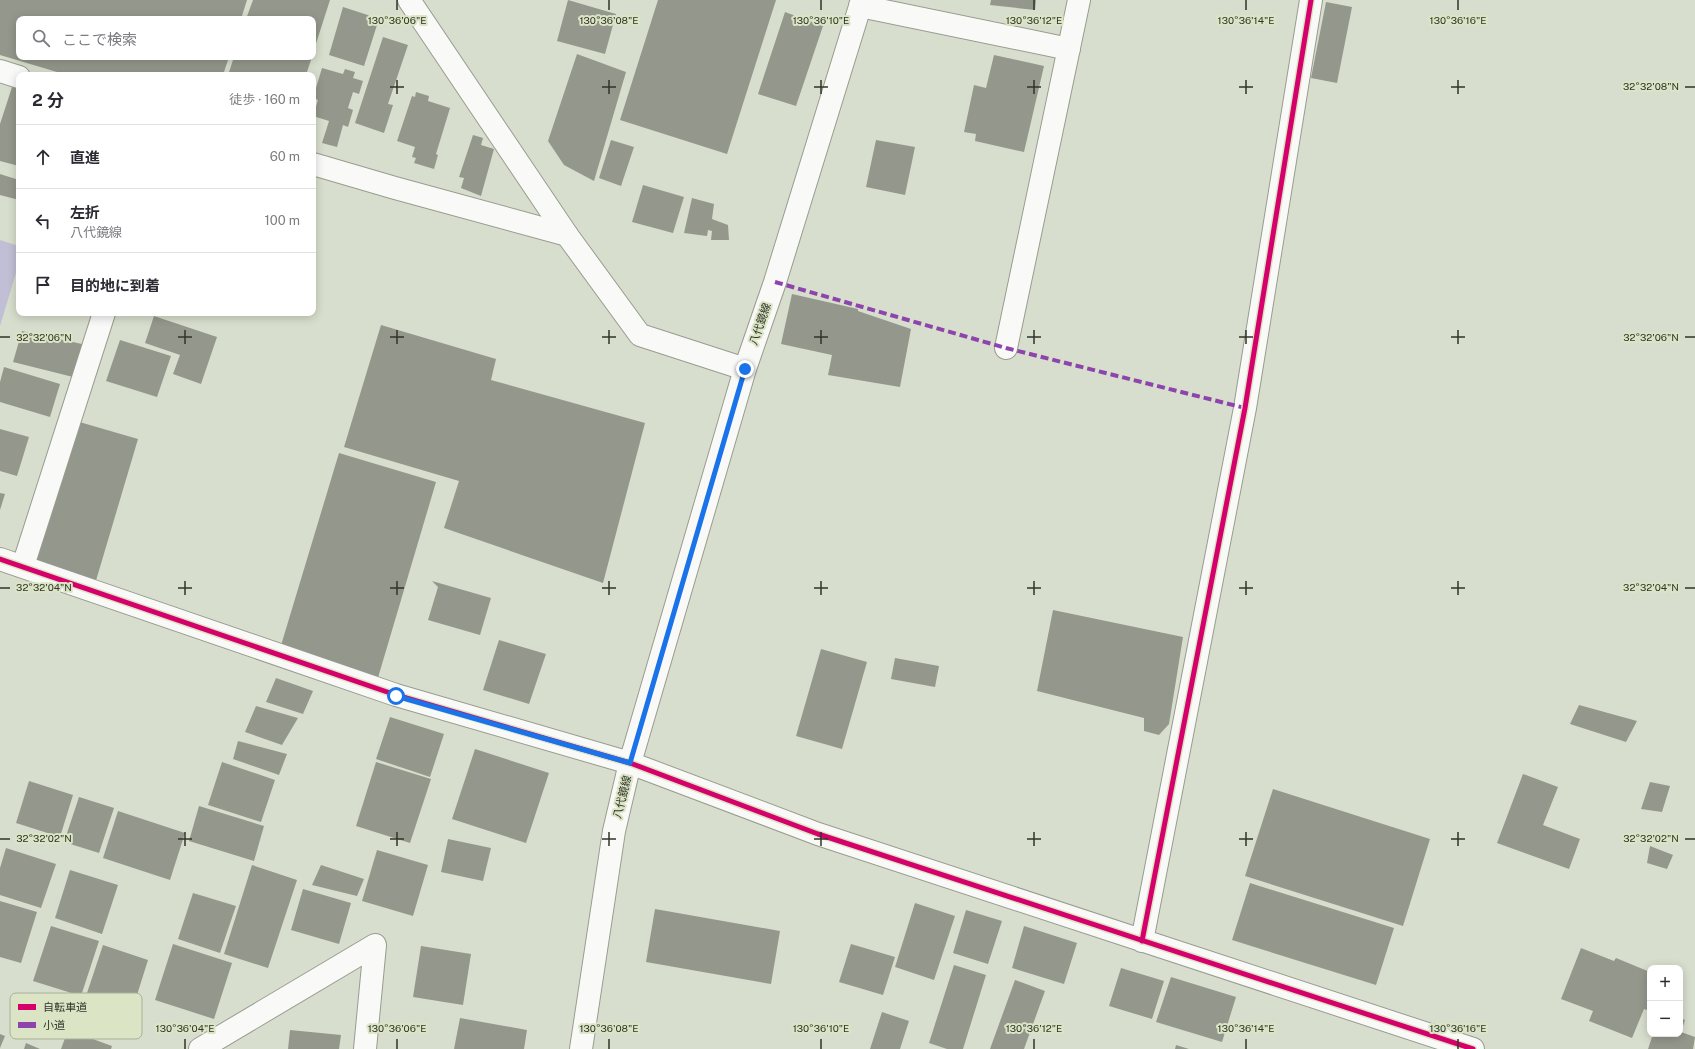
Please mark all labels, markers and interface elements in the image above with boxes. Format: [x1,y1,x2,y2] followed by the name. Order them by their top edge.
[368,14,426,26] text: 130°36'06"E
[580,14,639,26] text: 130°36'08"E
[793,14,849,26] text: 130°36'10"E
[1006,14,1062,26] text: 130°36'12"E
[1218,14,1274,26] text: 130°36'14"E
[1430,14,1486,26] text: 130°36'16"E
[16,16,316,60] search box
[30,27,52,49] icon: search
[62,31,137,48] text: ここで検索
[1623,80,1679,92] text: 32°32'08"N
[32,90,64,110] text: 2 分
[229,92,300,107] text: 徒歩 · 160 m
[32,146,54,168] icon: ahead
[70,149,100,166] text: 直進
[270,149,300,164] text: 60 m
[70,204,100,221] text: 左折
[32,210,54,232] icon: left
[264,213,300,228] text: 100 m
[70,225,122,240] text: 八代鏡線
[32,274,54,296] icon: arrive
[70,277,160,294] text: 目的地に到着
[747,301,773,347] street label: 八代鏡線
[16,331,72,343] text: 32°32'06"N
[1623,331,1679,343] text: 32°32'06"N
[736,360,754,378] route end
[16,581,72,593] text: 32°32'04"N
[1623,581,1679,593] text: 32°32'04"N
[387,687,405,705] route start
[611,774,633,820] street label: 八代鏡線
[16,832,72,844] text: 32°32'02"N
[1623,832,1679,844] text: 32°32'02"N
[1647,965,1683,1037] map controls
[1647,965,1683,1001] button: +
[10,993,142,1039] legend
[43,1001,87,1013] text: 自転車道
[1647,1001,1683,1037] button: −
[43,1019,65,1031] text: 小道
[156,1022,214,1034] text: 130°36'04"E
[368,1022,426,1034] text: 130°36'06"E
[580,1022,639,1034] text: 130°36'08"E
[793,1022,849,1034] text: 130°36'10"E
[1006,1022,1062,1034] text: 130°36'12"E
[1218,1022,1274,1034] text: 130°36'14"E
[1430,1022,1486,1034] text: 130°36'16"E

